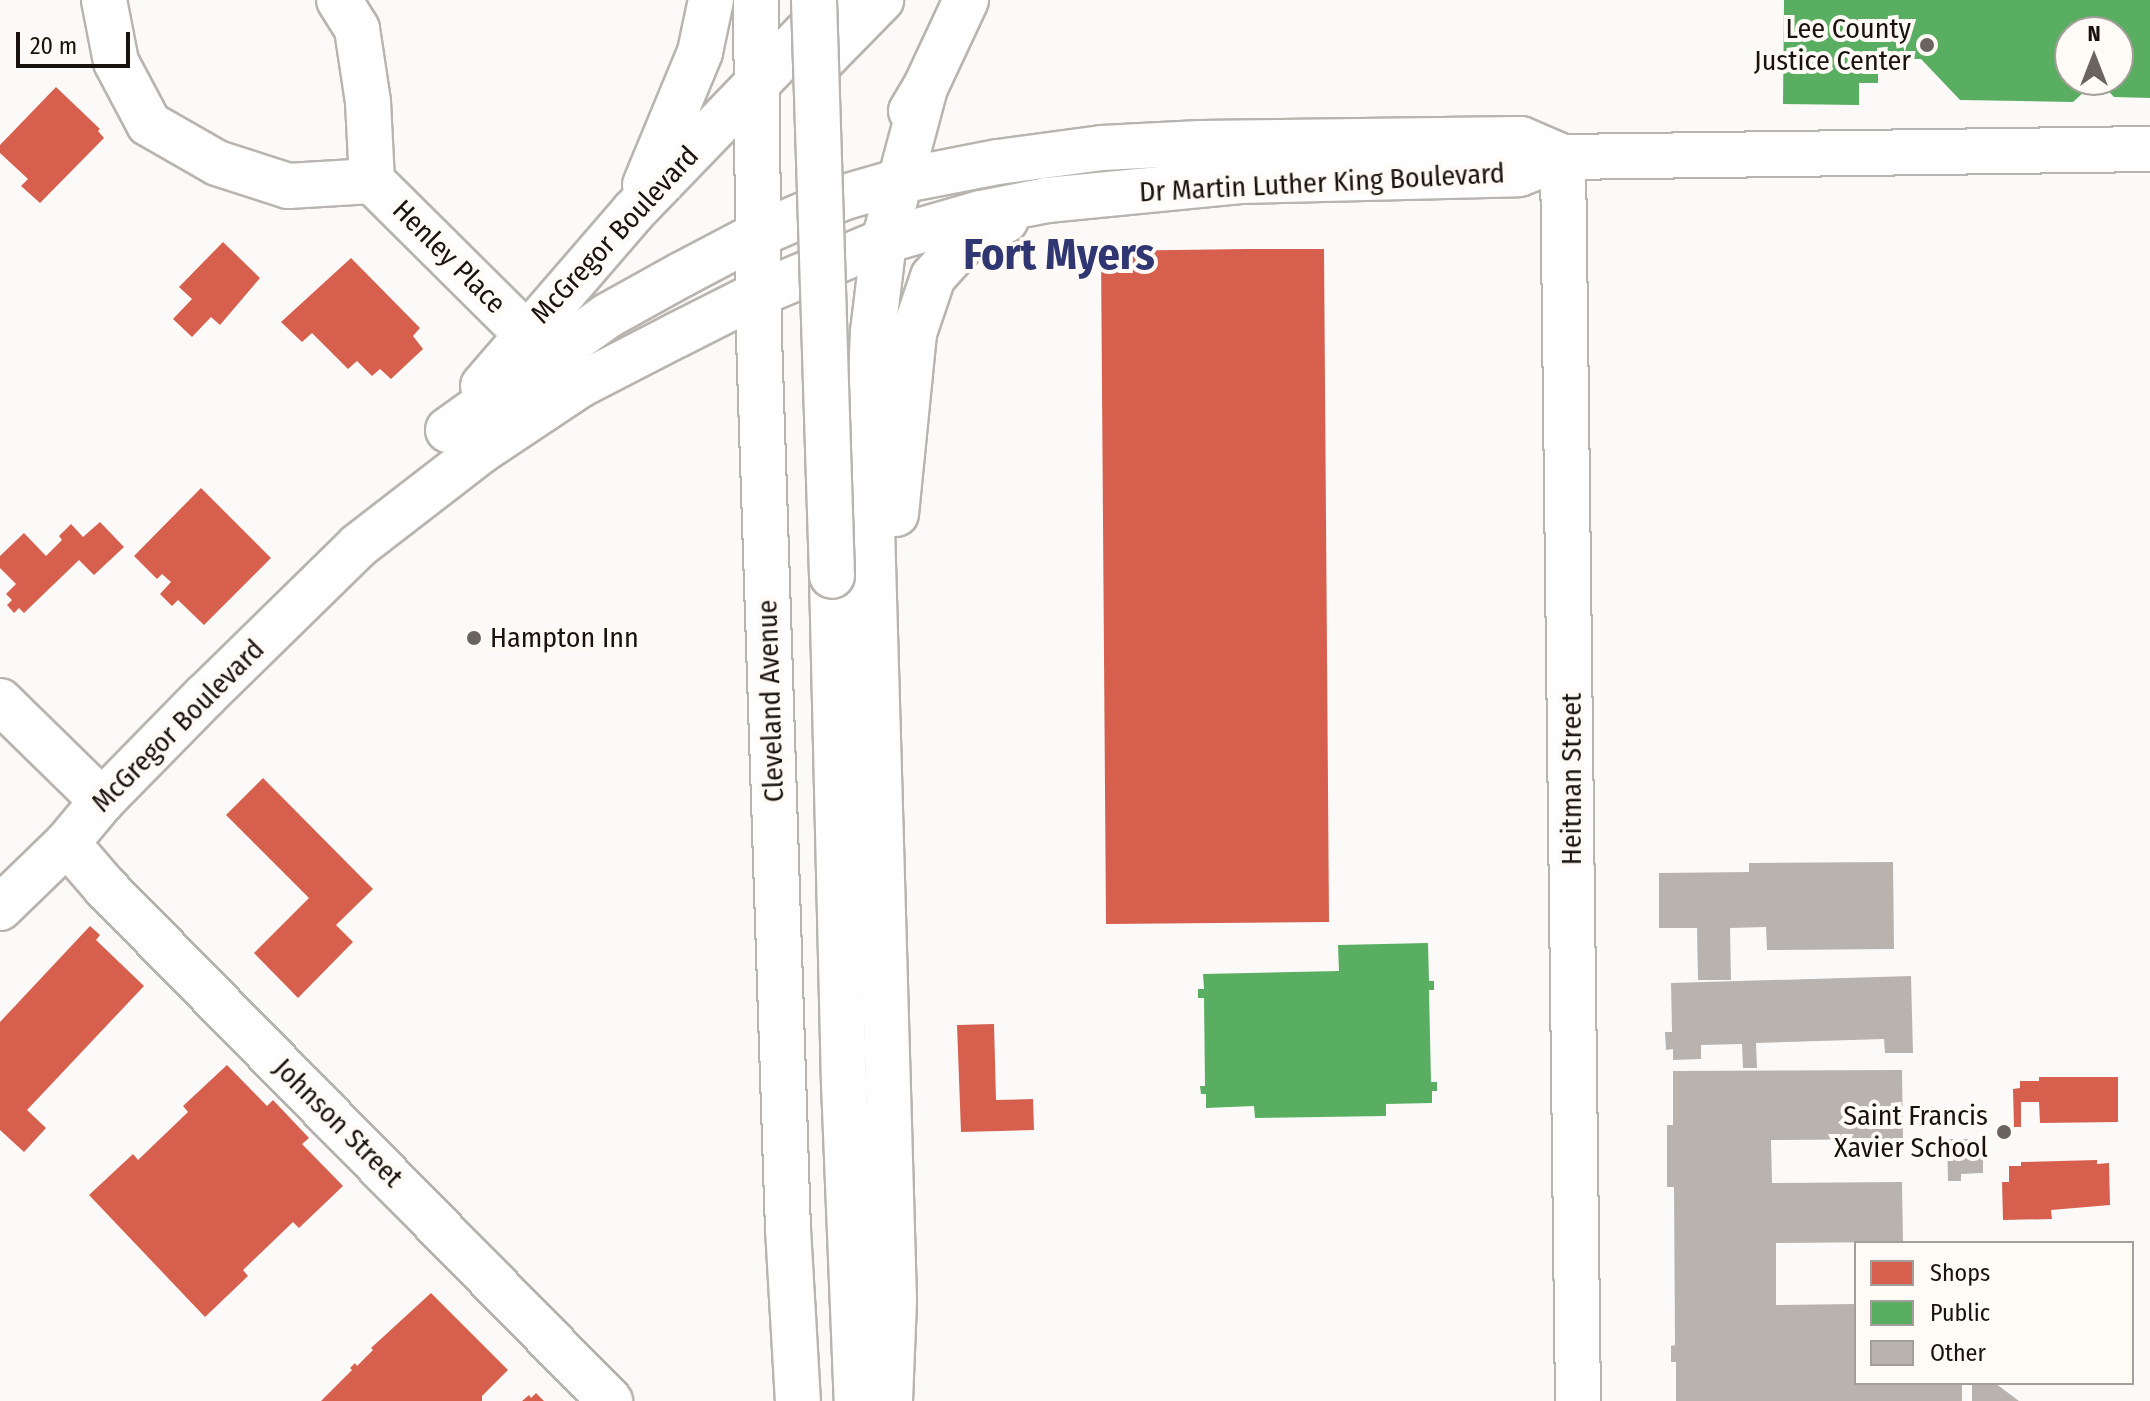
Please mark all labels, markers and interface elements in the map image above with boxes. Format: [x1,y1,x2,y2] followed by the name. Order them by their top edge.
[1754,12,1911,78] place label: Lee County Justice Center
[20,16,134,66] scale bar
[2054,16,2134,96] north arrow
[2087,20,2101,47] text: N
[30,32,77,60] text: 20 m
[1918,36,1936,54] marker: Lee County Justice Center
[524,139,706,331] street label: McGregor Boulevard
[1138,157,1506,209] street label: Dr Martin Luther King Boulevard
[385,193,513,321] street label: Henley Place
[963,229,1155,281] district label: Fort Myers
[751,599,791,803] street label: Cleveland Avenue
[490,621,639,655] place label: Hampton Inn
[465,629,483,647] marker: Hampton Inn
[85,633,271,819] street label: McGregor Boulevard
[1555,693,1589,865] street label: Heitman Street
[266,1051,410,1195] street label: Johnson Street
[1834,1099,1988,1165] place label: Saint Francis Xavier School
[1995,1123,2013,1141] marker: Saint Francis Xavier School
[1854,1241,2134,1385] legend
[1930,1259,1990,1287] text: Shops
[1930,1299,1990,1327] text: Public
[1930,1339,1986,1367] text: Other

